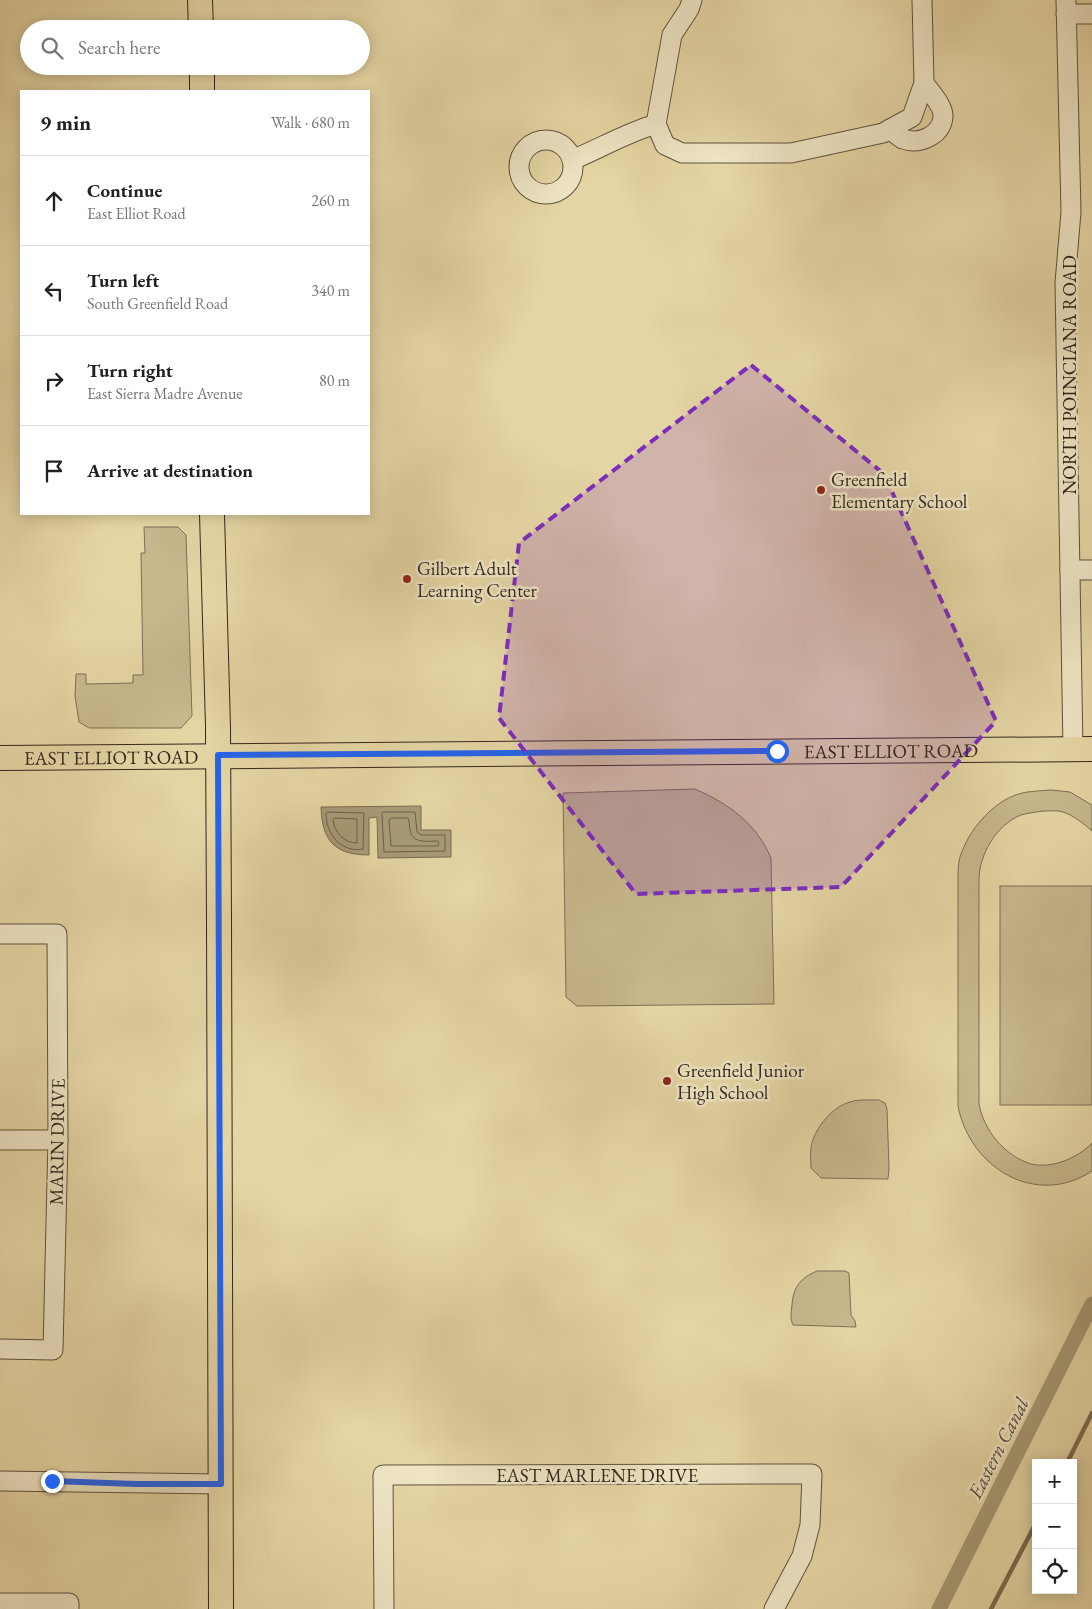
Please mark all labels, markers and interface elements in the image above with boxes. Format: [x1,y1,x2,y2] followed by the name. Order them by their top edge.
[20,20,370,75] search box
[38,34,66,62] icon: search
[78,35,160,60] text: Search here
[40,109,91,136] text: 9 min
[271,112,350,133] text: Walk · 680 m
[87,178,162,203] text: Continue
[40,187,68,215] icon: ahead
[311,190,350,211] text: 260 m
[87,203,186,224] text: East Elliot Road
[1057,255,1082,495] street label: NORTH POINCIANA ROAD
[87,268,159,293] text: Turn left
[40,277,68,305] icon: left
[311,280,350,301] text: 340 m
[87,293,228,314] text: South Greenfield Road
[87,358,173,383] text: Turn right
[40,367,68,395] icon: right
[319,370,350,391] text: 80 m
[87,383,243,404] text: East Sierra Madre Avenue
[40,457,68,485] icon: arrive
[87,458,253,483] text: Arrive at destination
[831,467,968,514] place label: Greenfield Elementary School
[815,484,827,496] marker: Greenfield Elementary School
[417,556,538,603] place label: Gilbert Adult Learning Center
[401,573,413,585] marker: Gilbert Adult Learning Center
[804,737,978,764] street label: EAST ELLIOT ROAD
[766,740,789,763] route start
[24,744,198,770] street label: EAST ELLIOT ROAD
[677,1058,805,1105] place label: Greenfield Junior High School
[661,1075,673,1087] marker: Greenfield Junior High School
[43,1078,71,1206] street label: MARIN DRIVE
[961,1392,1035,1504] water label: Eastern Canal
[1032,1459,1077,1594] map controls
[1032,1459,1077,1504] button: +
[496,1463,698,1488] street label: EAST MARLENE DRIVE
[41,1470,64,1493] route end
[1032,1504,1077,1549] button: −
[1032,1549,1077,1594] button: locate

